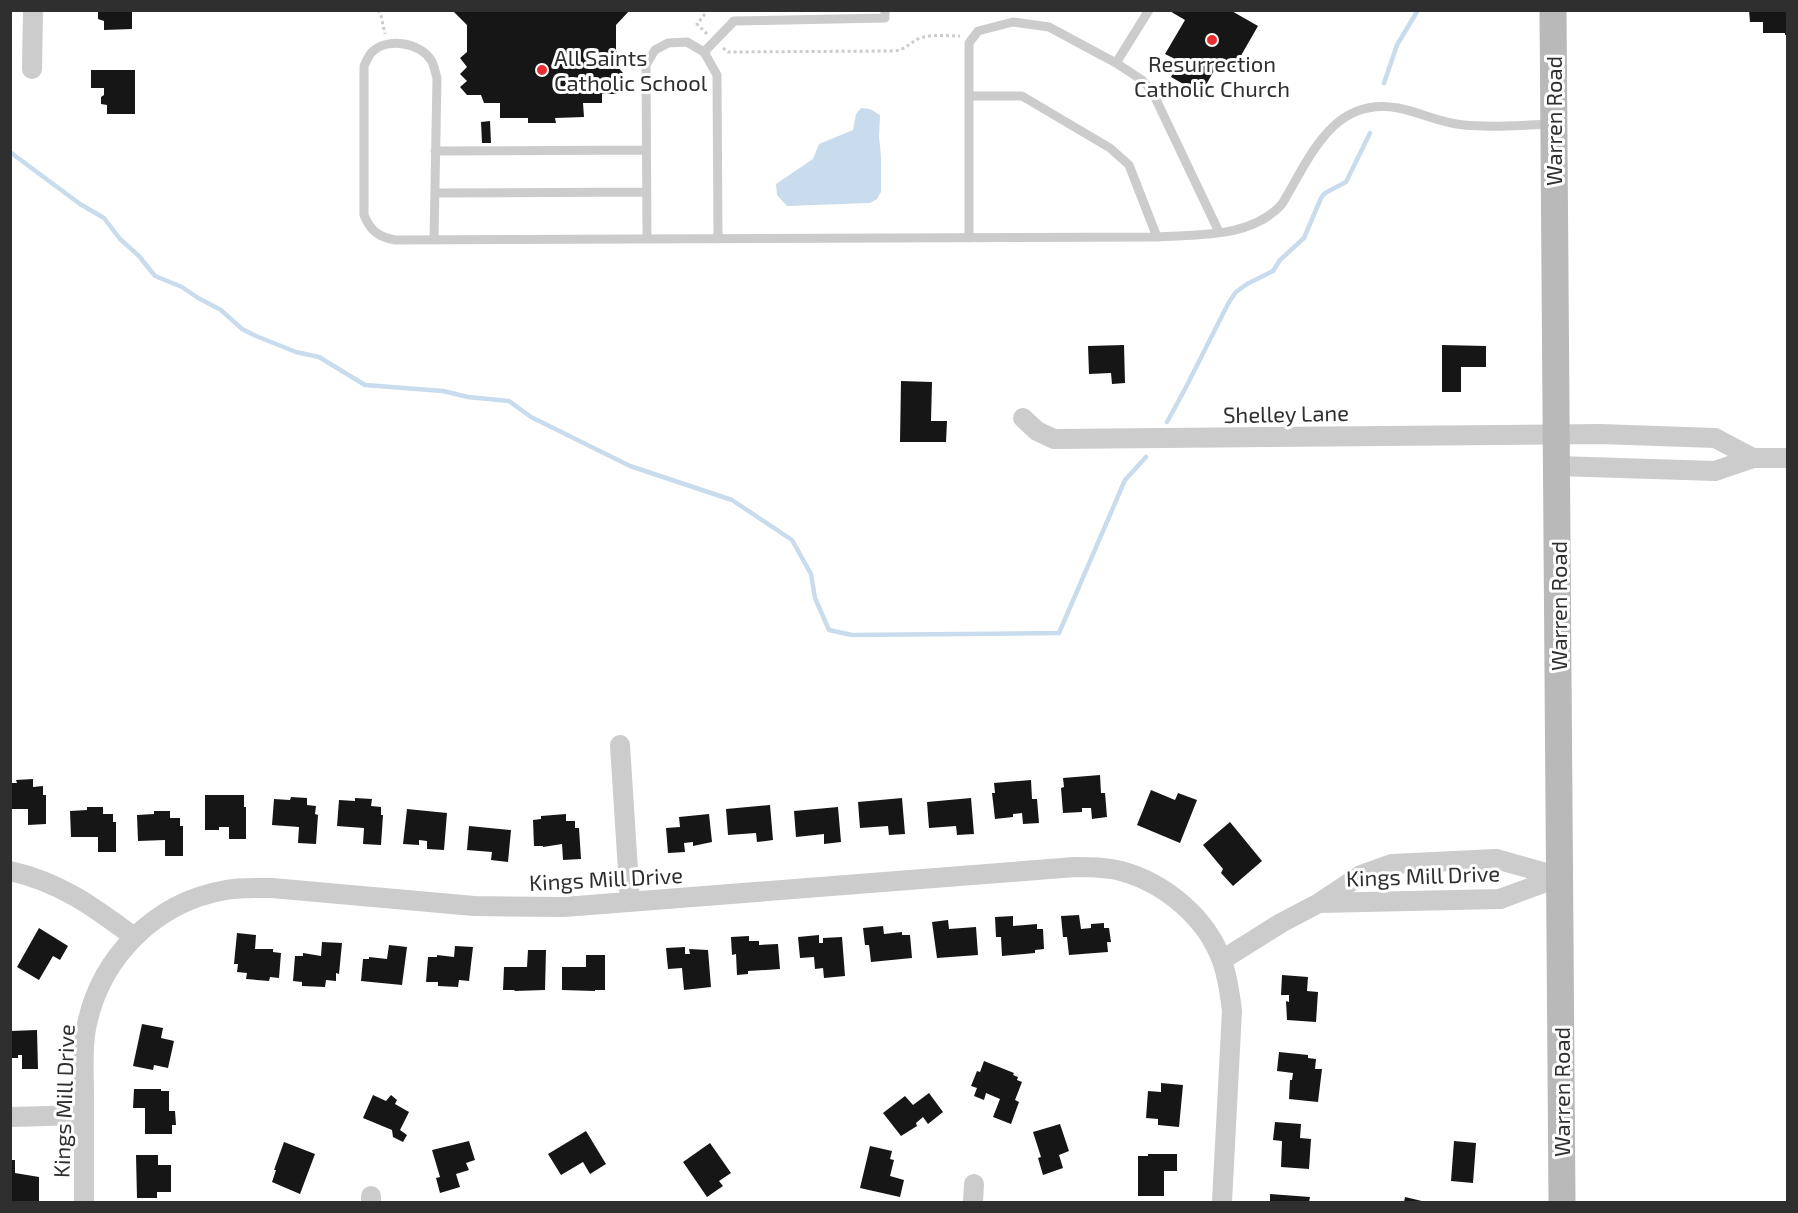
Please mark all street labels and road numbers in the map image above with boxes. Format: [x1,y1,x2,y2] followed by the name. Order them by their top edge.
[1540,56,1566,186] street label: Warren Road
[1223,399,1349,427] street label: Shelley Lane
[1545,541,1571,671] street label: Warren Road
[1346,859,1500,891] street label: Kings Mill Drive
[528,861,684,895] street label: Kings Mill Drive
[47,1024,79,1178] street label: Kings Mill Drive
[1548,1027,1574,1157] street label: Warren Road

